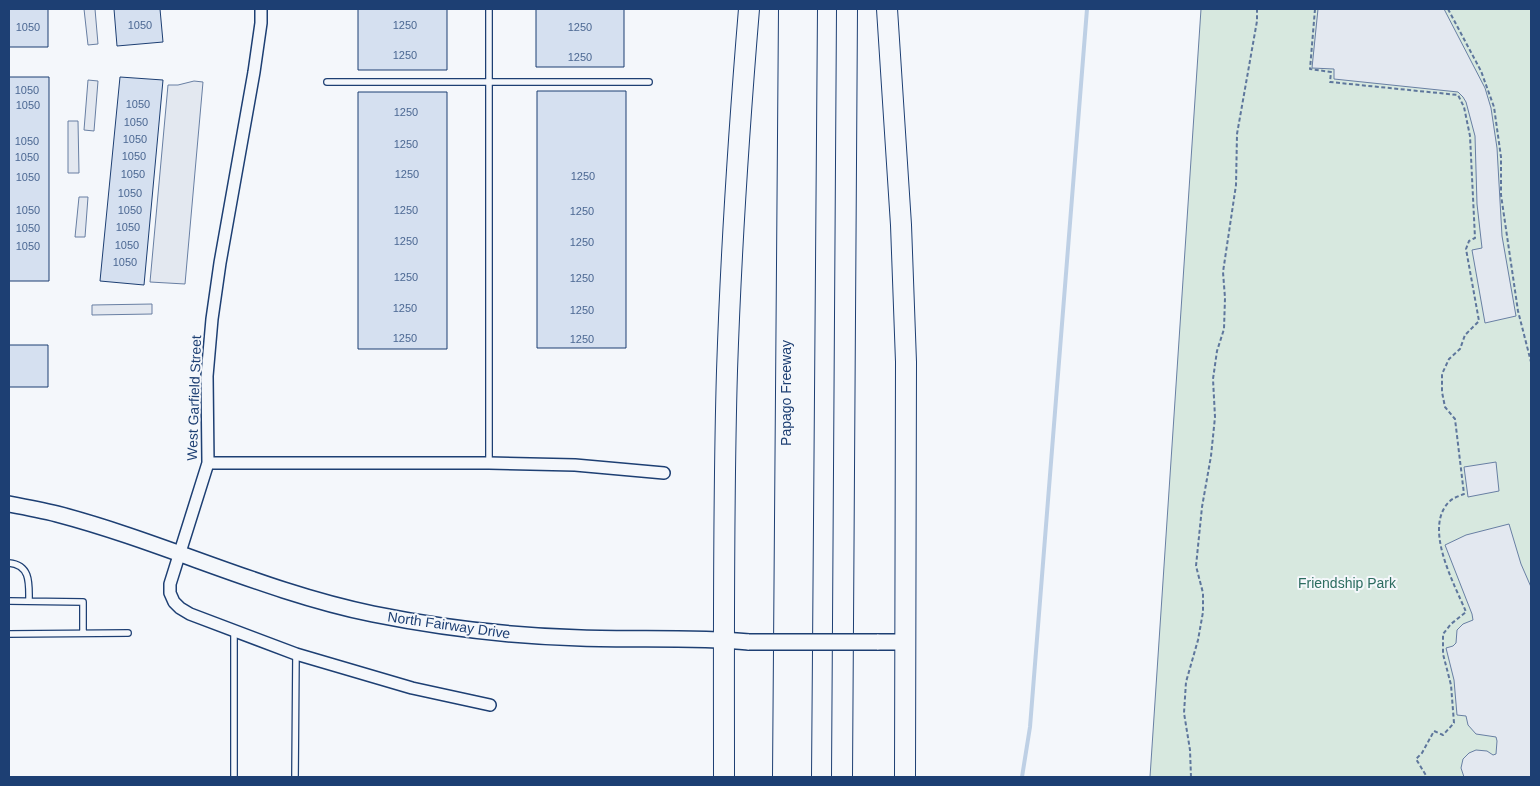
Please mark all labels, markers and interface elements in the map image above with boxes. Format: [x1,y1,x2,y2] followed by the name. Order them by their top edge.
[128,19,152,31] house number: 1050
[393,19,417,31] house number: 1250
[16,21,40,33] house number: 1050
[568,21,592,33] house number: 1250
[393,49,417,61] house number: 1250
[568,51,592,63] house number: 1250
[15,84,39,96] house number: 1050
[126,98,150,110] house number: 1050
[16,99,40,111] house number: 1050
[394,106,418,118] house number: 1250
[124,116,148,128] house number: 1050
[123,133,147,145] house number: 1050
[15,135,39,147] house number: 1050
[394,138,418,150] house number: 1250
[122,150,146,162] house number: 1050
[15,151,39,163] house number: 1050
[121,168,145,180] house number: 1050
[395,168,419,180] house number: 1250
[571,170,595,182] house number: 1250
[16,171,40,183] house number: 1050
[118,187,142,199] house number: 1050
[16,204,40,216] house number: 1050
[118,204,142,216] house number: 1050
[394,204,418,216] house number: 1250
[570,205,594,217] house number: 1250
[116,221,140,233] house number: 1050
[16,222,40,234] house number: 1050
[394,235,418,247] house number: 1250
[570,236,594,248] house number: 1250
[115,239,139,251] house number: 1050
[16,240,40,252] house number: 1050
[113,256,137,268] house number: 1050
[394,271,418,283] house number: 1250
[570,272,594,284] house number: 1250
[393,302,417,314] house number: 1250
[570,304,594,316] house number: 1250
[393,332,417,344] house number: 1250
[570,333,594,345] house number: 1250
[184,335,204,461] street label: West Garfield Street
[778,340,794,446] street label: Papago Freeway
[1298,575,1397,591] park label: Friendship Park
[387,608,512,642] street label: North Fairway Drive

